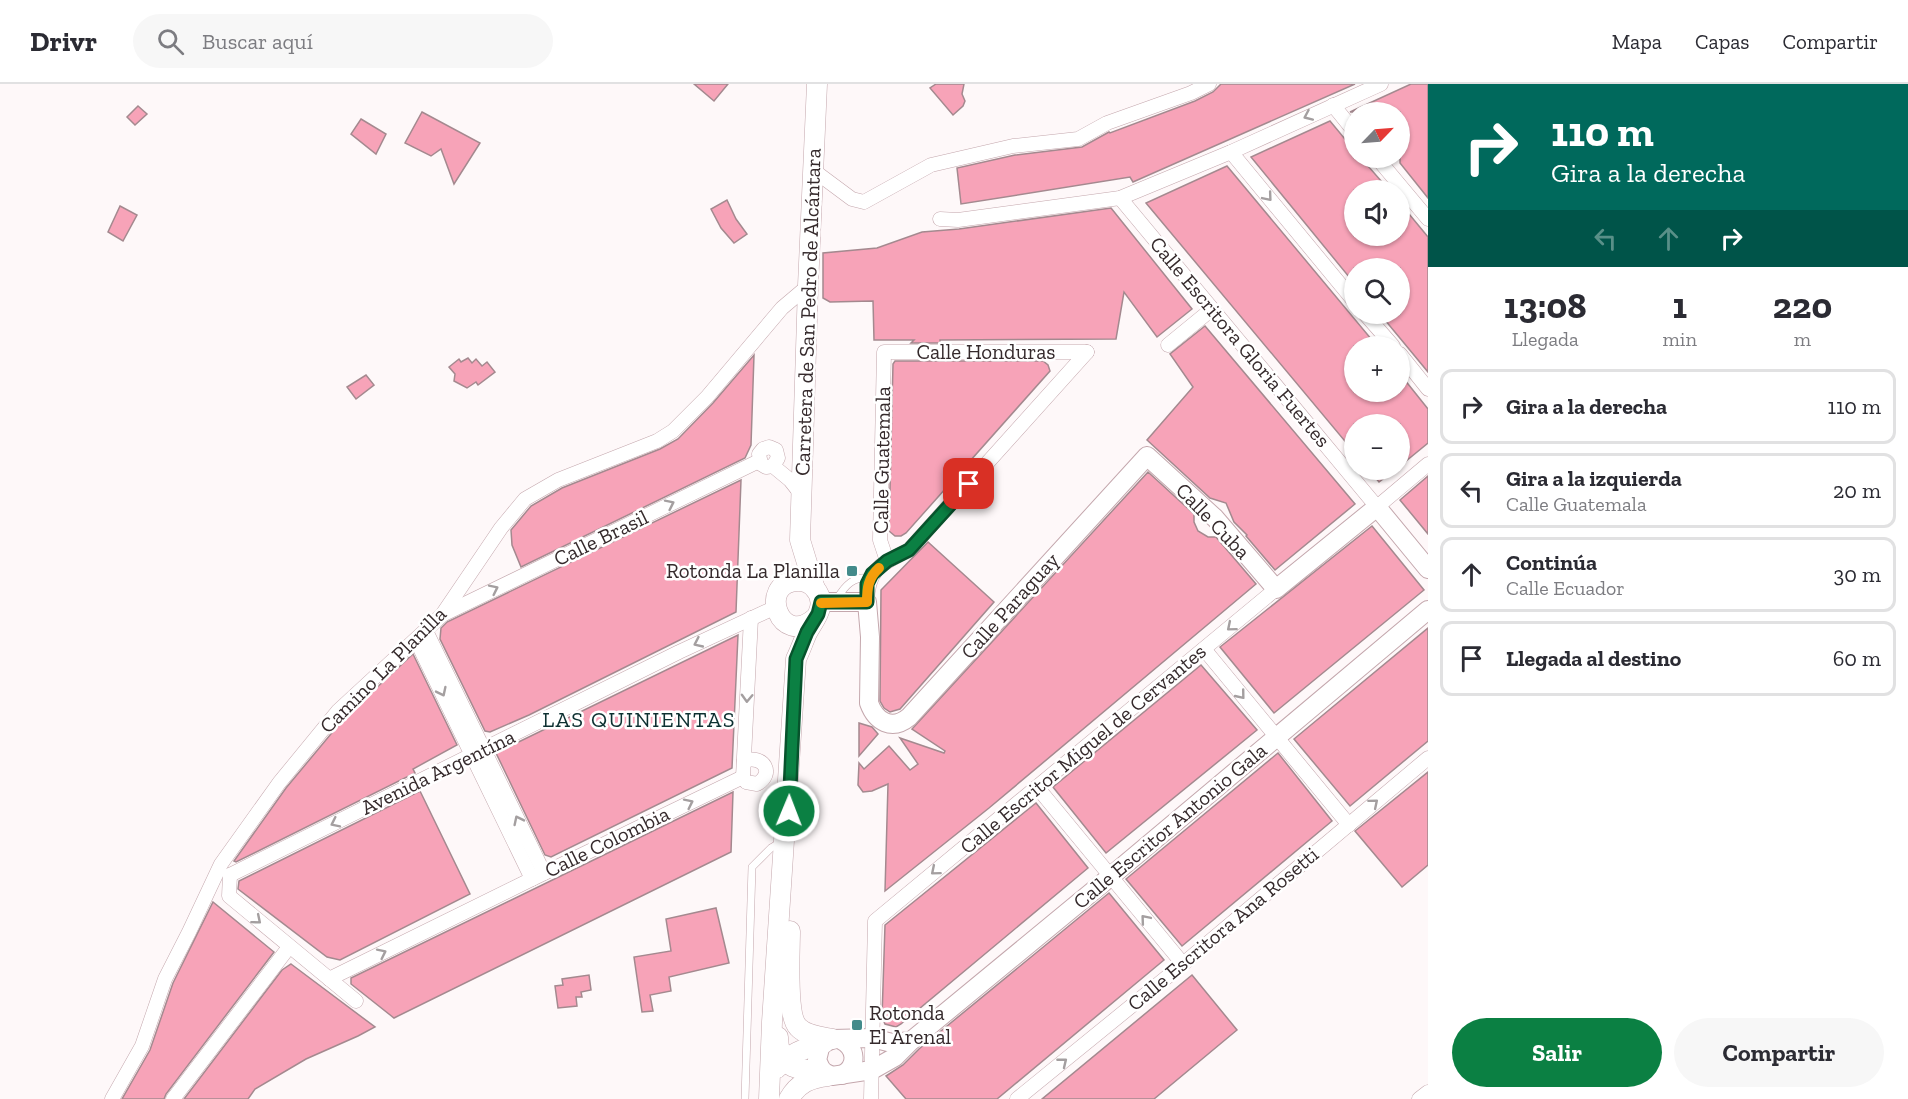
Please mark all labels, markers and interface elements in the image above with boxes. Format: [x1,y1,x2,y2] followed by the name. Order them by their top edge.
[133,14,553,68] search box
[30,25,97,58] text: Drivr
[154,25,187,58] icon: search
[202,28,313,55] text: Buscar aquí
[1612,29,1662,54] text: Mapa
[1695,29,1750,54] text: Capas
[1783,29,1878,54] text: Compartir
[1344,102,1410,168] north arrow
[1344,102,1410,480] map controls
[1551,106,1654,157] text: 110 m
[1452,108,1530,186] icon: right
[1304,109,1315,121] one-way arrow
[789,148,826,476] street label: Carretera de San Pedro de Alcántara
[1551,157,1745,189] text: Gira a la derecha
[1344,180,1410,246] button: sound
[1261,190,1272,201] one-way arrow
[1589,222,1622,255] icon: left
[1652,222,1685,255] icon: ahead
[1715,222,1748,255] icon: right
[1145,231,1336,452] street label: Calle Escritora Gloria Fuertes
[1344,258,1410,324] button: search
[1504,284,1587,327] text: 13:08
[1672,284,1687,327] text: 1
[1773,284,1832,327] text: 220
[1512,327,1579,351] text: Llegada
[1663,327,1697,351] text: min
[1794,327,1811,351] text: m
[1344,336,1410,402] button: +
[916,339,1056,364] street label: Calle Honduras
[868,386,895,534] street label: Calle Guatemala
[1455,390,1488,423] icon: right
[1506,393,1667,420] text: Gira a la derecha
[1827,393,1881,420] text: 110 m
[1344,414,1410,480] button: −
[943,458,994,509] pin
[1506,465,1682,492] text: Gira a la izquierda
[952,467,985,500] icon: arrive
[1455,474,1488,507] icon: left
[1171,477,1256,564] street label: Calle Cuba
[1833,477,1881,504] text: 20 m
[1506,492,1647,516] text: Calle Guatemala
[663,500,674,512] one-way arrow
[550,504,652,571] street label: Calle Brasil
[955,547,1064,664] street label: Calle Paraguay
[1506,549,1597,576] text: Continúa
[666,558,840,583] place label: Rotonda La Planilla
[1455,558,1488,591] icon: ahead
[1834,561,1881,588] text: 30 m
[845,564,859,578] marker: Rotonda La Planilla
[1506,576,1625,600] text: Calle Ecuador
[488,585,499,597] one-way arrow
[314,601,451,738] street label: Camino La Planilla
[1227,619,1238,630] one-way arrow
[693,636,704,648] one-way arrow
[955,638,1211,859] street label: Calle Escritor Miguel de Cervantes
[1455,642,1488,675] icon: arrive
[1506,645,1681,672] text: Llegada al destino
[1833,645,1881,672] text: 60 m
[435,686,446,697] one-way arrow
[1233,688,1244,699] one-way arrow
[741,693,754,702] one-way arrow
[542,706,736,733] district label: LAS QUINIENTAS
[357,723,519,820] street label: Avenida Argentína
[1068,737,1271,914] street label: Calle Escritor Antonio Gala
[757,779,821,843] position arrow
[683,799,694,811] one-way arrow
[1367,799,1378,810] one-way arrow
[540,801,673,883] street label: Calle Colombia
[330,815,341,827] one-way arrow
[514,815,526,826] one-way arrow
[1122,841,1323,1016] street label: Calle Escritora Ana Rosetti
[931,864,942,875] one-way arrow
[250,913,261,924] one-way arrow
[1141,915,1152,926] one-way arrow
[375,948,386,960] one-way arrow
[869,1000,952,1049] place label: Rotonda El Arenal
[850,1018,864,1032] marker: Rotonda El Arenal
[1452,1018,1662,1087] button: Salir
[1674,1018,1884,1087] button: Compartir
[1056,1058,1067,1069] one-way arrow

